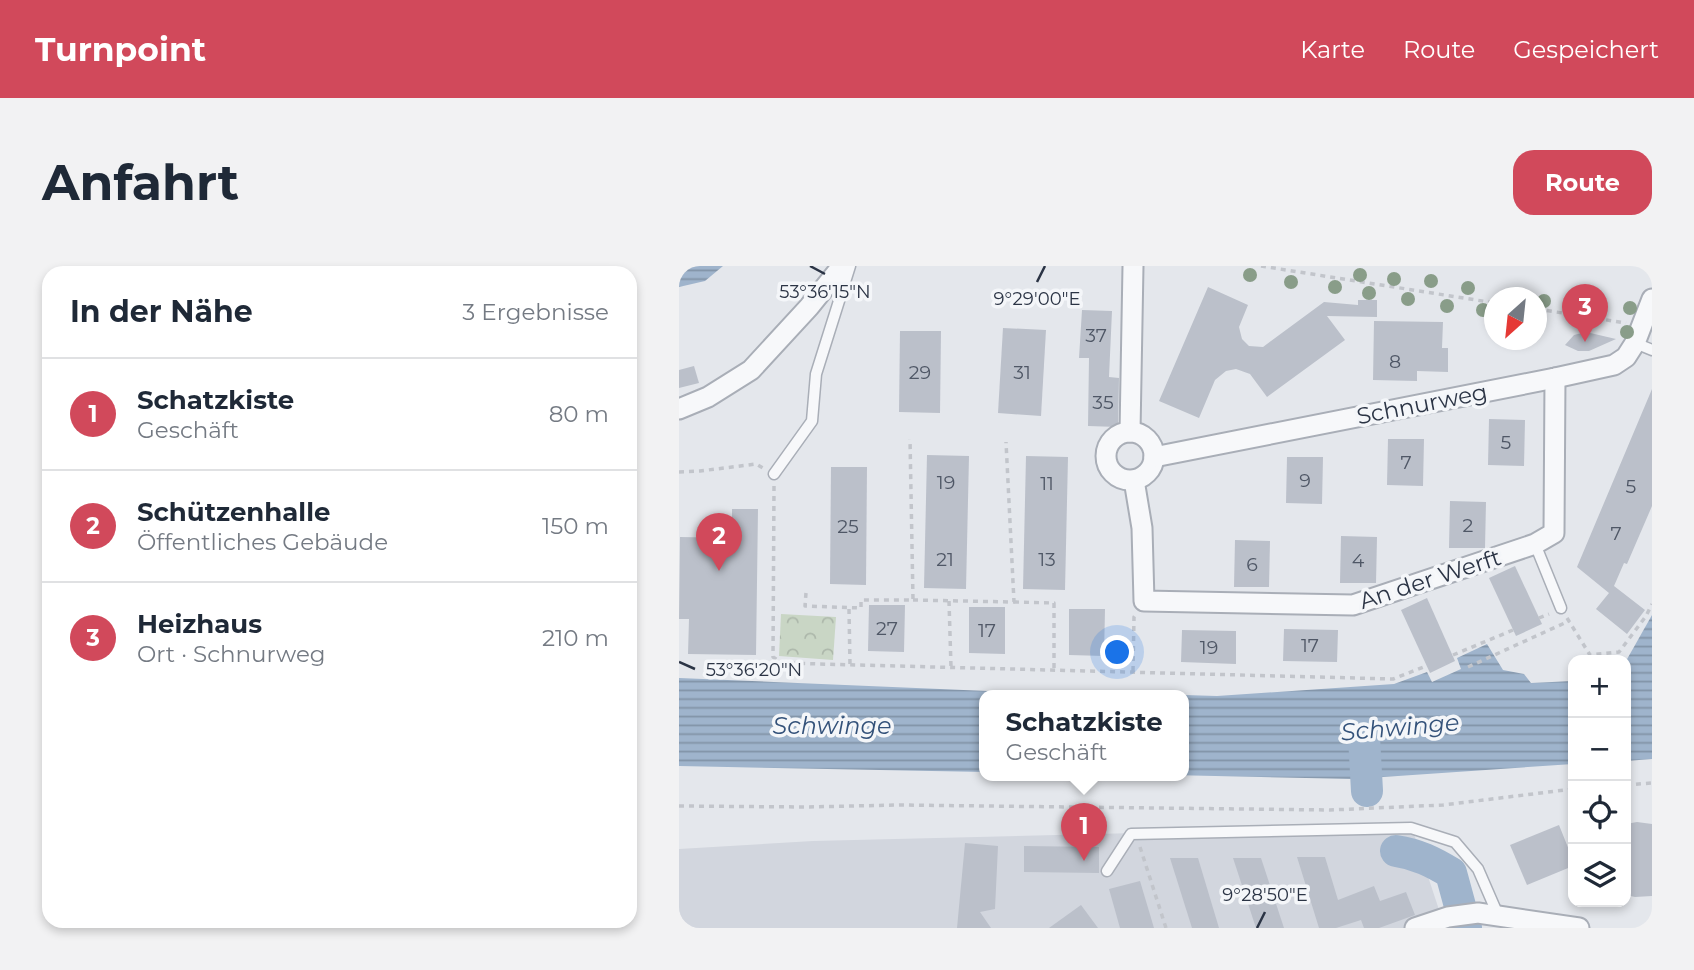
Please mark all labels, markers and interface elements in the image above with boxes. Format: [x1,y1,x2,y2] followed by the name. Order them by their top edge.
[35,29,206,69] text: Turnpoint
[1300,35,1365,64] text: Karte
[1403,35,1475,64] text: Route
[1513,35,1659,64] text: Gespeichert
[1513,150,1652,215] button: Route
[42,153,239,212] text: Anfahrt
[779,281,871,303] text: 53°36'15"N
[1562,284,1608,342] pin: 3
[1484,287,1547,350] north arrow
[994,288,1080,310] text: 9°29'00"E
[70,293,253,330] text: In der Nähe
[462,298,609,326] text: 3 Ergebnisse
[1085,324,1107,347] house number: 37
[1389,350,1401,373] house number: 8
[909,361,931,384] house number: 29
[1013,361,1031,384] house number: 31
[1354,378,1490,430] street label: Schnurweg
[137,384,294,416] text: Schatzkiste
[1092,391,1114,414] house number: 35
[88,400,98,428] text: 1
[549,400,609,428] text: 80 m
[137,416,239,444] text: Geschäft
[1501,431,1512,454] house number: 5
[1400,451,1412,474] house number: 7
[1299,469,1311,492] house number: 9
[937,471,955,494] house number: 19
[1040,472,1054,495] house number: 11
[1626,475,1637,498] house number: 5
[137,496,330,528] text: Schützenhalle
[86,512,100,540] text: 2
[542,512,609,540] text: 150 m
[696,513,742,571] pin: 2
[1463,514,1474,537] house number: 2
[837,515,859,538] house number: 25
[1610,522,1622,545] house number: 7
[137,528,388,556] text: Öffentliches Gebäude
[1356,543,1504,615] street label: An der Werft
[936,548,954,571] house number: 21
[1038,548,1056,571] house number: 13
[1352,549,1365,572] house number: 4
[1246,553,1258,576] house number: 6
[137,608,262,640] text: Heizhaus
[876,617,898,640] house number: 27
[978,619,996,642] house number: 17
[86,624,100,652] text: 3
[542,624,609,652] text: 210 m
[1301,634,1319,657] house number: 17
[1100,635,1134,669] your location
[1200,636,1218,659] house number: 19
[137,640,326,668] text: Ort · Schnurweg
[1568,655,1631,907] map controls
[1568,655,1631,718] button: +
[706,659,802,681] text: 53°36'20"N
[979,690,1189,781] popup
[1005,706,1163,738] text: Schatzkiste
[1340,707,1460,747] water label: Schwinge
[773,711,891,740] water label: Schwinge
[1568,718,1631,781] button: −
[1005,738,1107,766] text: Geschäft
[1568,781,1631,844] button: locate
[1061,803,1107,861] pin: 1
[1568,844,1631,907] button: layers
[1222,884,1308,906] text: 9°28'50"E

